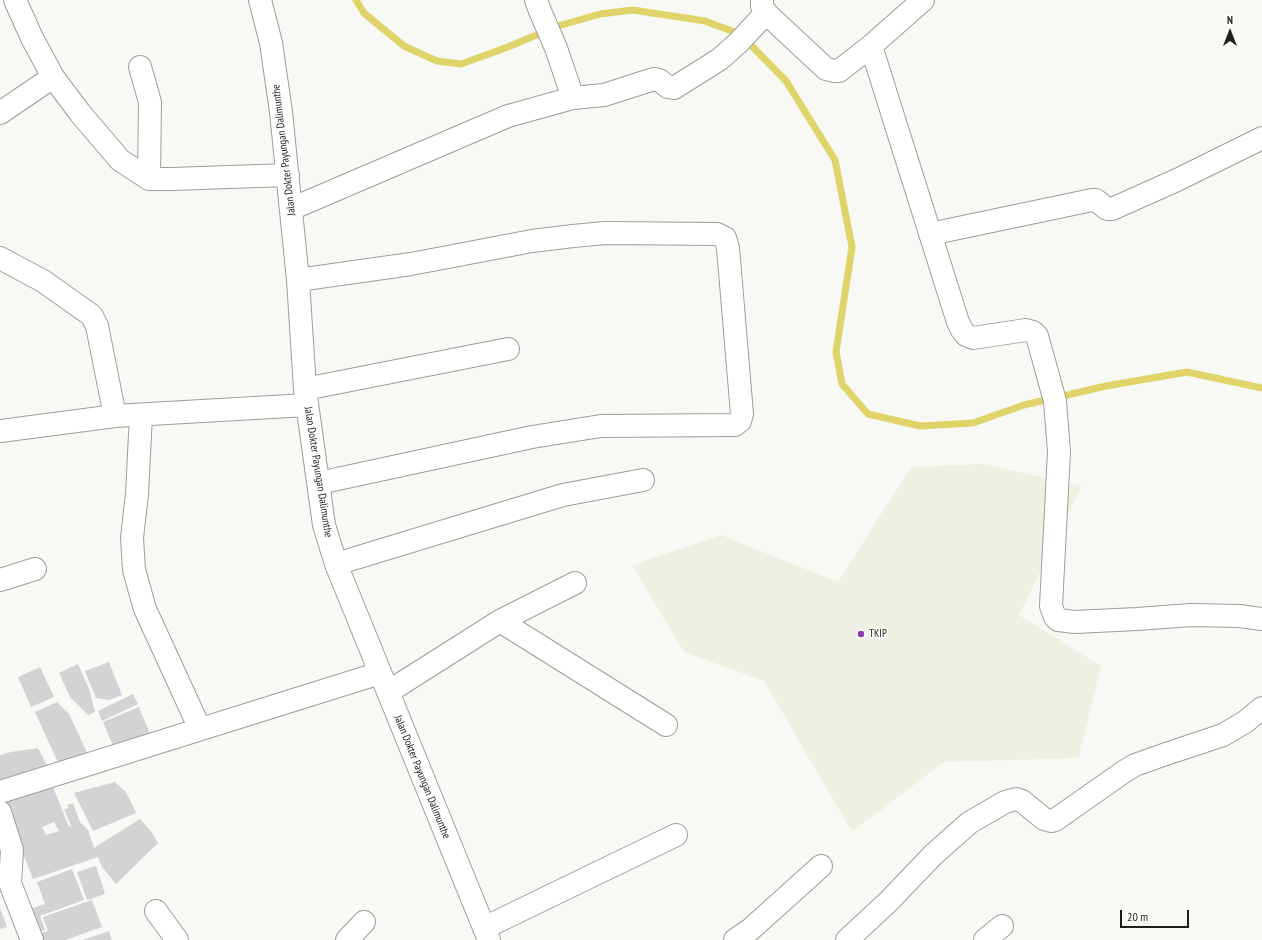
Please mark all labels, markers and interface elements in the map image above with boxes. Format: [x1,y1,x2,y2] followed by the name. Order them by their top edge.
[1210,12,1250,52] north arrow
[1227,13,1233,27] text: N
[269,84,299,216] street label: Jalan Dokter Payungan Dalimunthe
[301,406,335,538] street label: Jalan Dokter Payungan Dalimunthe
[869,627,887,641] place label: TKIP
[856,629,866,639] marker: TKIP
[391,713,453,841] street label: Jalan Dokter Payungan Dalimunthe
[1122,902,1191,928] scale bar
[1127,909,1148,924] text: 20 m

